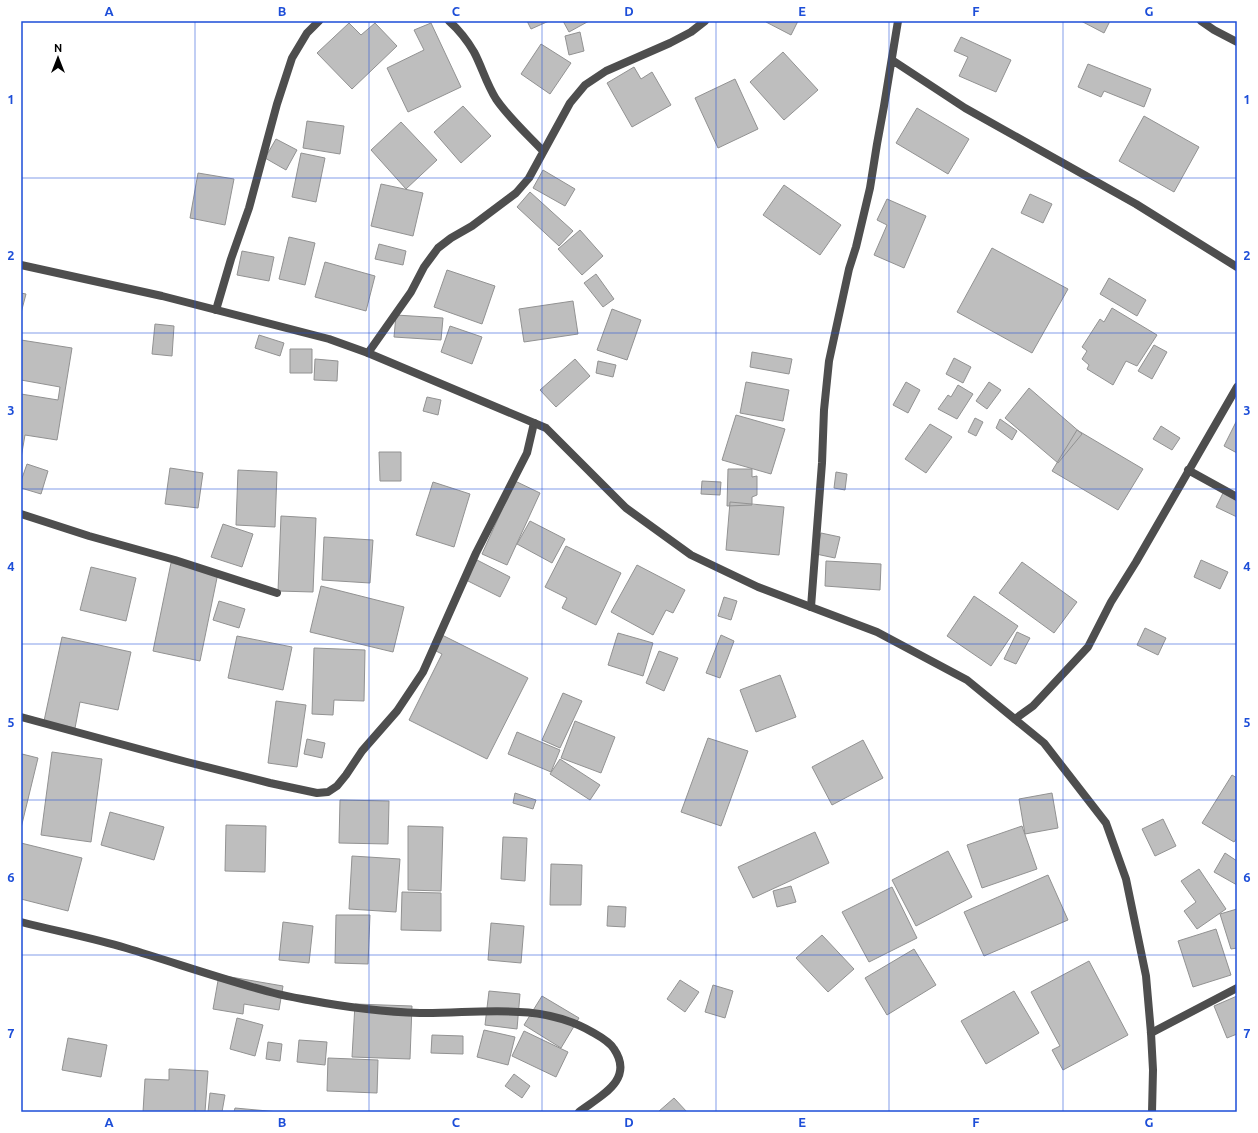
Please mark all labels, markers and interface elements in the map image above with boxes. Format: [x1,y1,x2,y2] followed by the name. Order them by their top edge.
[104,4,114,18] text: A
[278,4,287,18] text: B
[452,4,461,18] text: C
[624,4,634,18] text: D
[798,4,806,18] text: E
[972,4,980,18] text: F
[1145,4,1154,18] text: G
[38,38,78,78] north arrow
[54,42,62,54] text: N
[7,92,15,106] text: 1
[1243,92,1251,106] text: 1
[7,248,15,262] text: 2
[1243,248,1251,262] text: 2
[7,403,15,417] text: 3
[1243,403,1251,417] text: 3
[7,559,15,573] text: 4
[1243,559,1251,573] text: 4
[7,715,15,729] text: 5
[1243,715,1251,729] text: 5
[7,870,15,884] text: 6
[1243,870,1251,884] text: 6
[7,1026,15,1040] text: 7
[1243,1026,1251,1040] text: 7
[104,1115,114,1129] text: A
[278,1115,287,1129] text: B
[452,1115,461,1129] text: C
[624,1115,634,1129] text: D
[798,1115,806,1129] text: E
[972,1115,980,1129] text: F
[1145,1115,1154,1129] text: G

